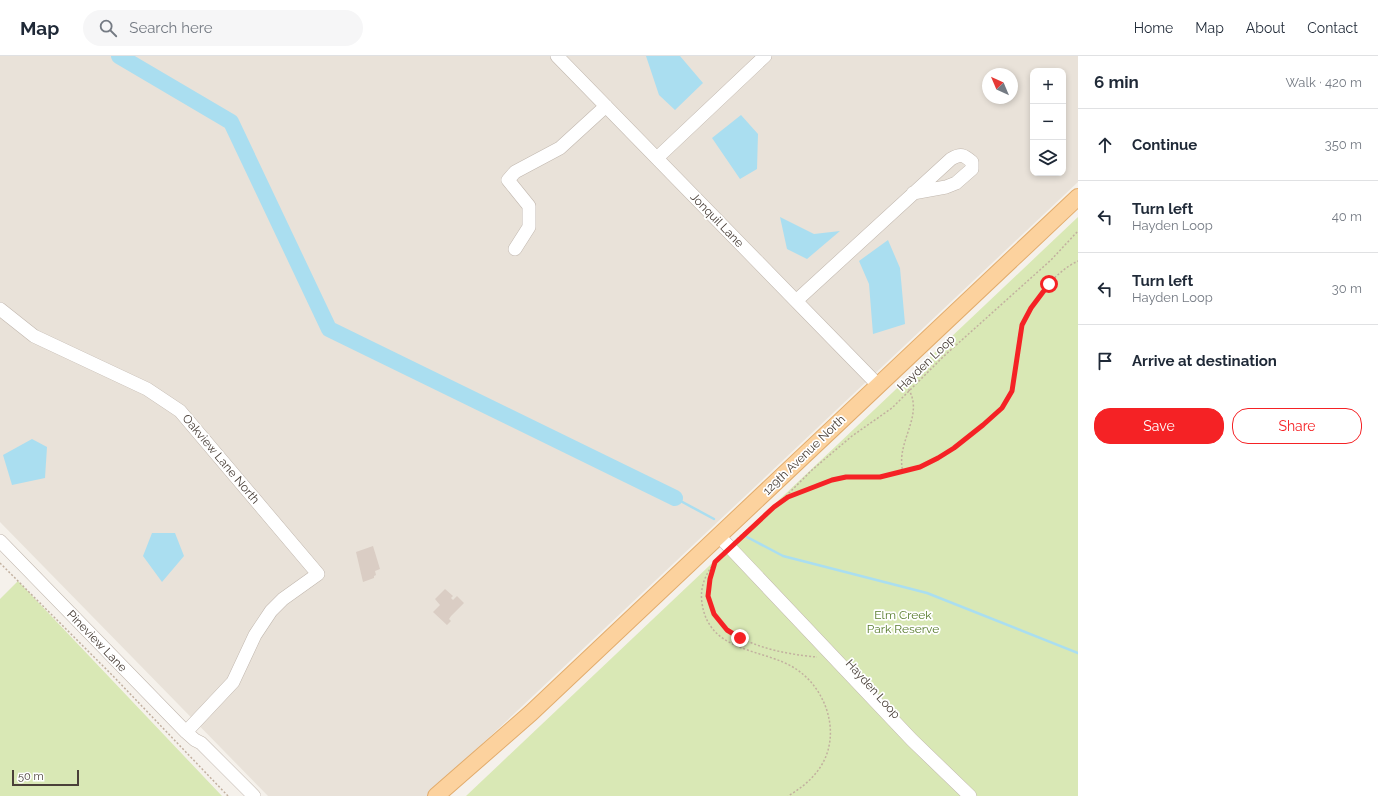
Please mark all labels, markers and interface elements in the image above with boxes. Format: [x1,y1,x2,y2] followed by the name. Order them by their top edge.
[83,10,363,46] search box
[20,17,59,39] text: Map
[97,17,119,39] icon: search
[129,19,213,37] text: Search here
[1134,20,1173,36] text: Home
[1195,20,1224,36] text: Map
[1246,20,1285,36] text: About
[1307,20,1358,36] text: Contact
[982,68,1018,104] north arrow
[1030,68,1066,176] map controls
[1030,68,1066,104] button: +
[1094,72,1139,92] text: 6 min
[1285,75,1362,90] text: Walk · 420 m
[1030,104,1066,140] button: −
[1094,134,1116,156] icon: ahead
[1132,136,1197,154] text: Continue
[1325,137,1362,152] text: 350 m
[1030,140,1066,176] button: layers
[687,190,747,250] street label: Jonquil Lane
[1132,200,1193,218] text: Turn left
[1094,206,1116,228] icon: left
[1332,209,1362,224] text: 40 m
[1132,218,1213,233] text: Hayden Loop
[1132,272,1193,290] text: Turn left
[1040,275,1058,293] route start
[1094,278,1116,300] icon: left
[1332,281,1362,296] text: 30 m
[1132,290,1213,305] text: Hayden Loop
[894,332,958,394] street label: Hayden Loop
[1094,350,1116,372] icon: arrive
[1132,352,1277,370] text: Arrive at destination
[1094,408,1224,444] button: Save
[1232,408,1362,444] button: Share
[180,411,262,507] street label: Oakview Lane North
[760,412,848,498] street label: 129th Avenue North
[64,607,130,675] street label: Pineview Lane
[867,608,939,636] park label: Elm Creek Park Reserve
[731,629,749,647] route end
[843,657,903,721] street label: Hayden Loop
[12,768,79,787] scale bar
[18,770,44,783] text: 50 m

